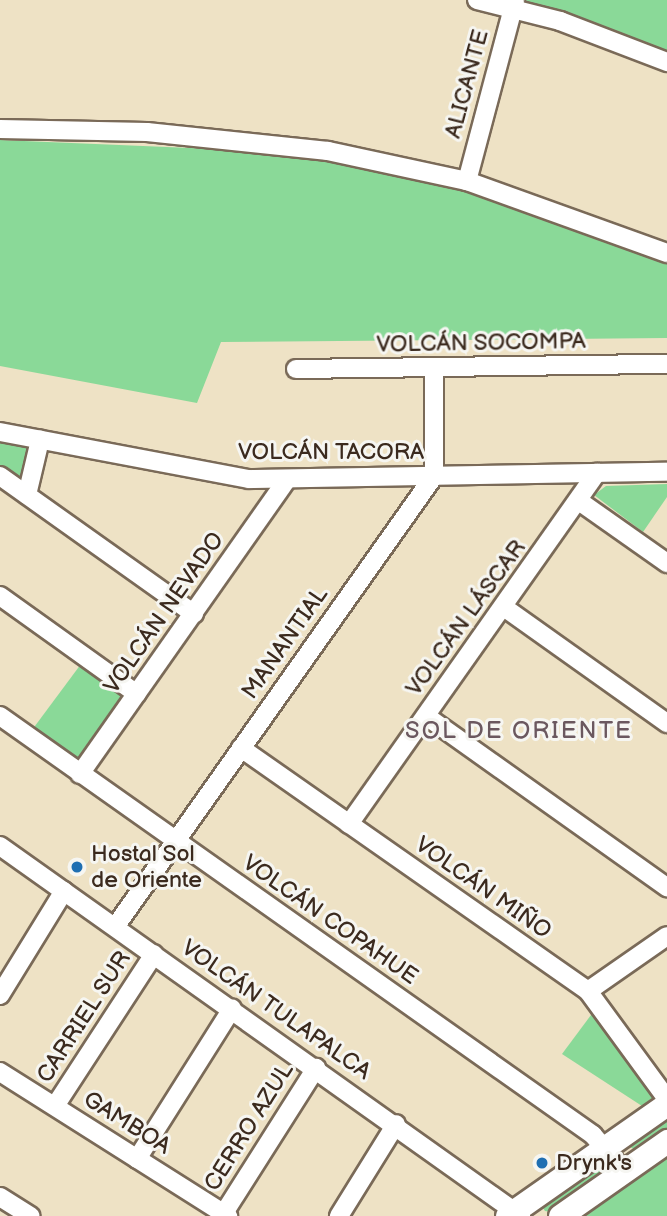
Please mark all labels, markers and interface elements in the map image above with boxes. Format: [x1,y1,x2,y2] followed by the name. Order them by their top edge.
[439,27,495,141] street label: ALICANTE
[376,327,586,359] street label: VOLCÁN SOCOMPA
[238,438,424,466] street label: VOLCÁN TACORA
[98,527,230,699] street label: VOLCÁN NEVADO
[400,535,532,701] street label: VOLCÁN LÁSCAR
[236,582,334,704] street label: MANANTIAL
[407,717,631,745] district label: SOL DE ORIENTE
[410,831,556,945] street label: VOLCÁN MIÑO
[91,840,202,894] place label: Hostal Sol de Oriente
[237,849,423,991] street label: VOLCÁN COPAHUE
[69,859,85,875] marker: Hostal Sol de Oriente
[176,934,376,1086] street label: VOLCÁN TULAPALCA
[31,946,137,1088] street label: CARRIEL SUR
[199,1058,299,1196] street label: CERRO AZUL
[78,1085,176,1161] street label: GAMBOA
[556,1149,632,1177] place label: Drynk's
[534,1155,550,1171] marker: Drynk's

